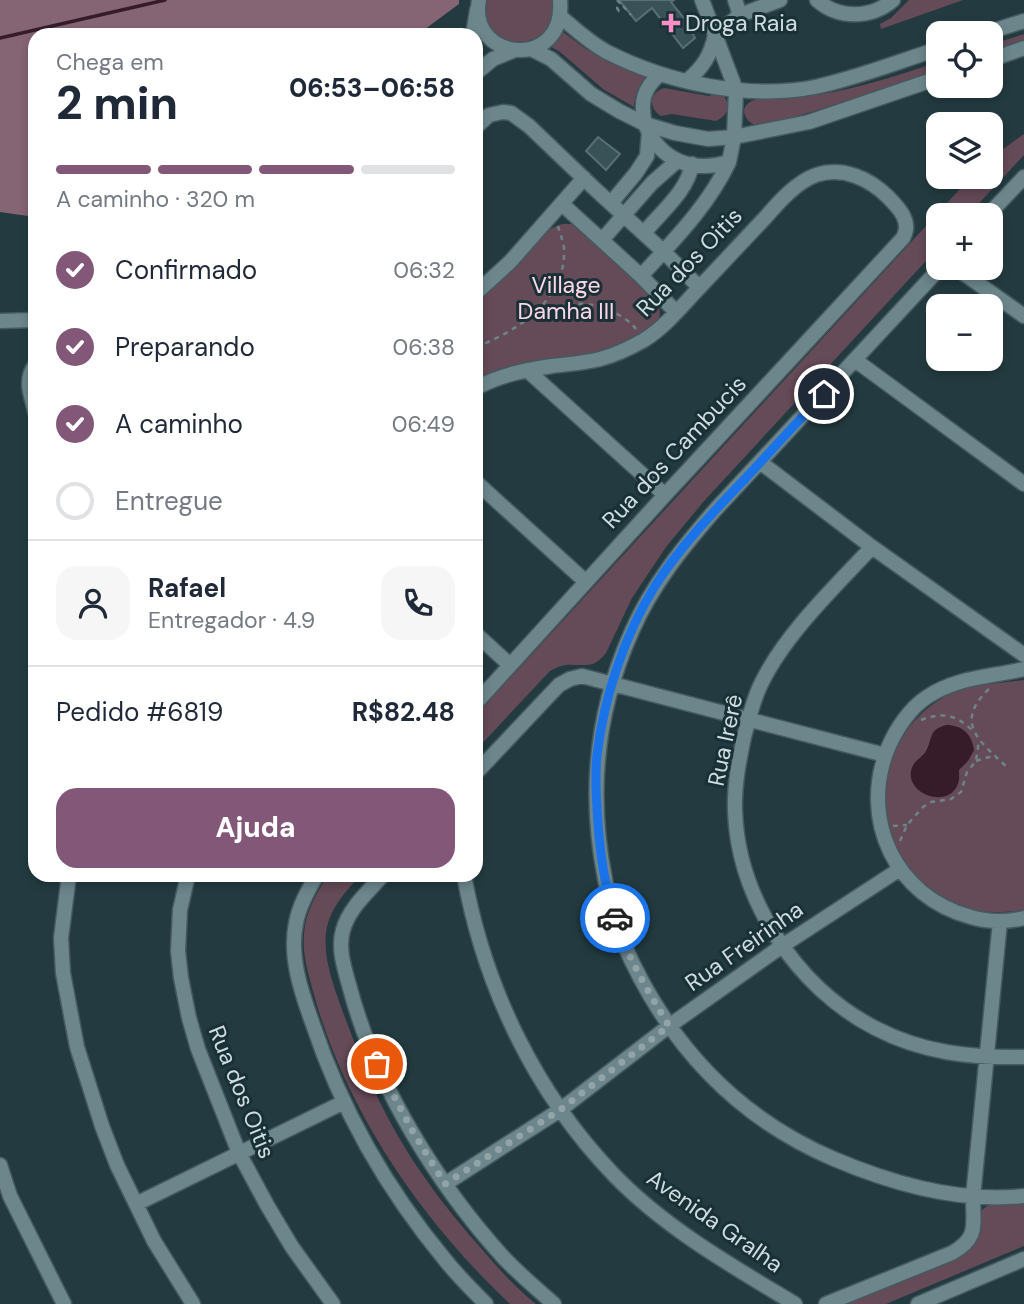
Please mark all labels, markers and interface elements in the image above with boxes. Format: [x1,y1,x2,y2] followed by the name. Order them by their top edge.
[685,8,797,38] place label: Droga Raia
[663,15,679,31] marker: Droga Raia
[926,21,1003,371] map controls
[926,21,1003,98] button: locate
[56,47,164,77] text: Chega em
[289,71,455,105] text: 06:53–06:58
[56,73,178,133] text: 2 min
[926,112,1003,189] button: layers
[56,184,255,214] text: A caminho · 320 m
[629,201,749,323] street label: Rua dos Oitis
[926,203,1003,280] button: +
[56,251,94,289] icon: check
[115,253,257,287] text: Confirmado
[393,255,455,285] text: 06:32
[518,270,614,326] park label: Village Damha III
[926,294,1003,371] button: −
[56,328,94,366] icon: check
[115,330,255,364] text: Preparando
[393,332,455,362] text: 06:38
[794,364,854,424] pin
[595,369,753,535] street label: Rua dos Cambucis
[805,375,843,413] icon: home
[56,405,94,443] icon: check
[115,407,243,441] text: A caminho
[392,409,455,439] text: 06:49
[115,484,223,518] text: Entregue
[56,566,130,640] button: person
[381,566,455,640] button: phone
[148,571,226,605] text: Rafael
[148,605,315,635] text: Entregador · 4.9
[701,691,749,789] street label: Rua Irerê
[56,695,223,729] text: Pedido #6819
[352,695,455,729] text: R$82.48
[56,788,455,868] button: Ajuda
[580,883,650,953] courier
[679,894,809,998] street label: Rua Freirinha
[596,899,634,937] icon: car
[202,1021,282,1163] street label: Rua dos Oitis
[347,1034,407,1094] pin
[358,1045,396,1083] icon: bag
[641,1163,789,1279] street label: Avenida Gralha

